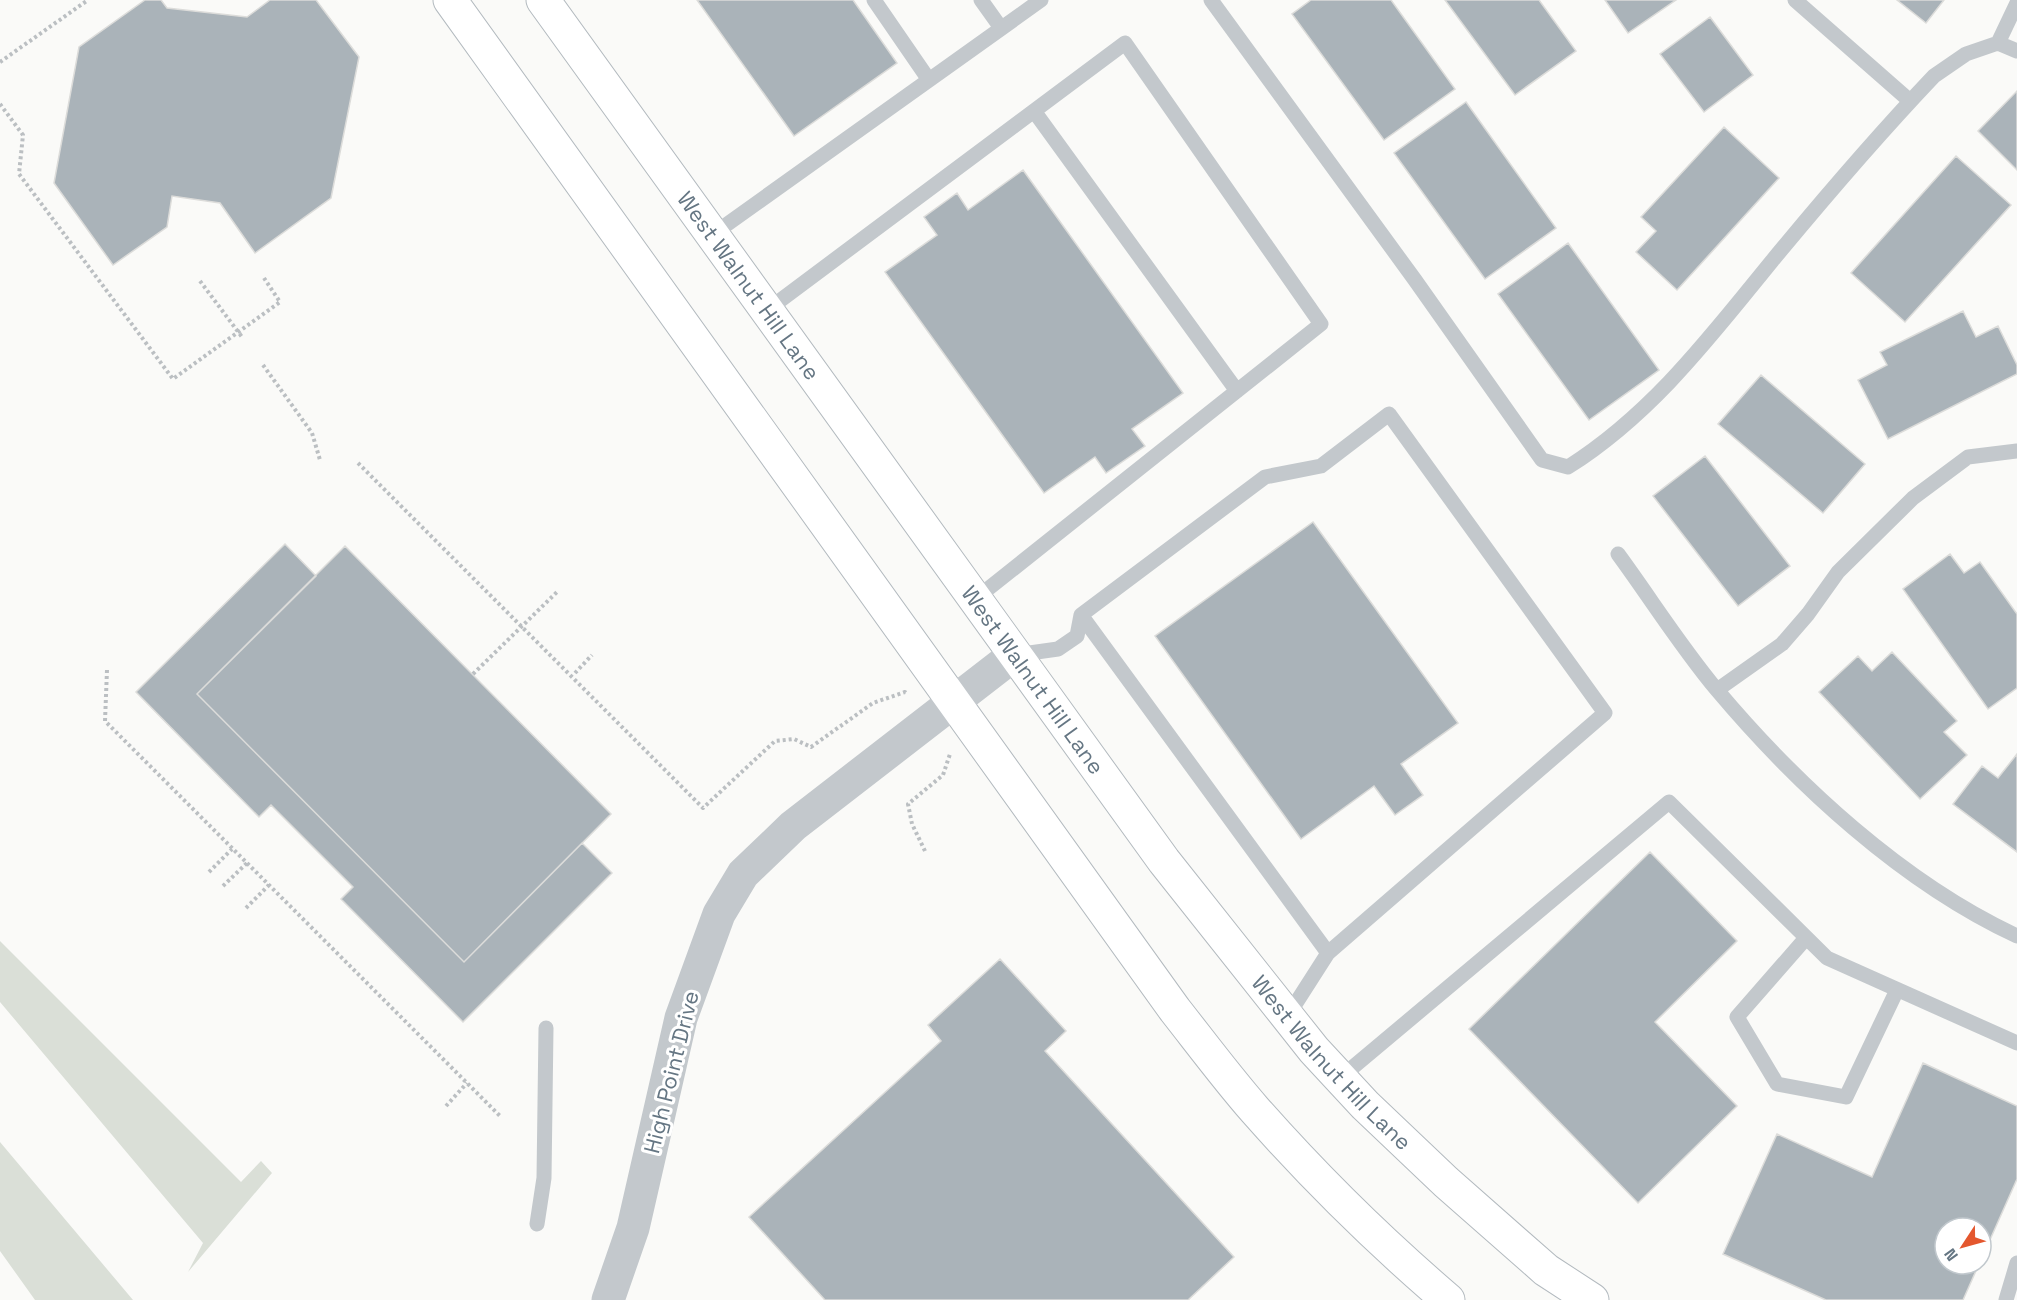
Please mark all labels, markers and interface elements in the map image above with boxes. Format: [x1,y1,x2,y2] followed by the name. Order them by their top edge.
[671,186,826,385] street label: West Walnut Hill Lane
[956,580,1111,780] street label: West Walnut Hill Lane
[1246,969,1418,1156] street label: West Walnut Hill Lane
[637,988,705,1156] street label: High Point Drive
[1933,1216,1993,1276] north arrow
[1940,1244,1963,1265] text: N

